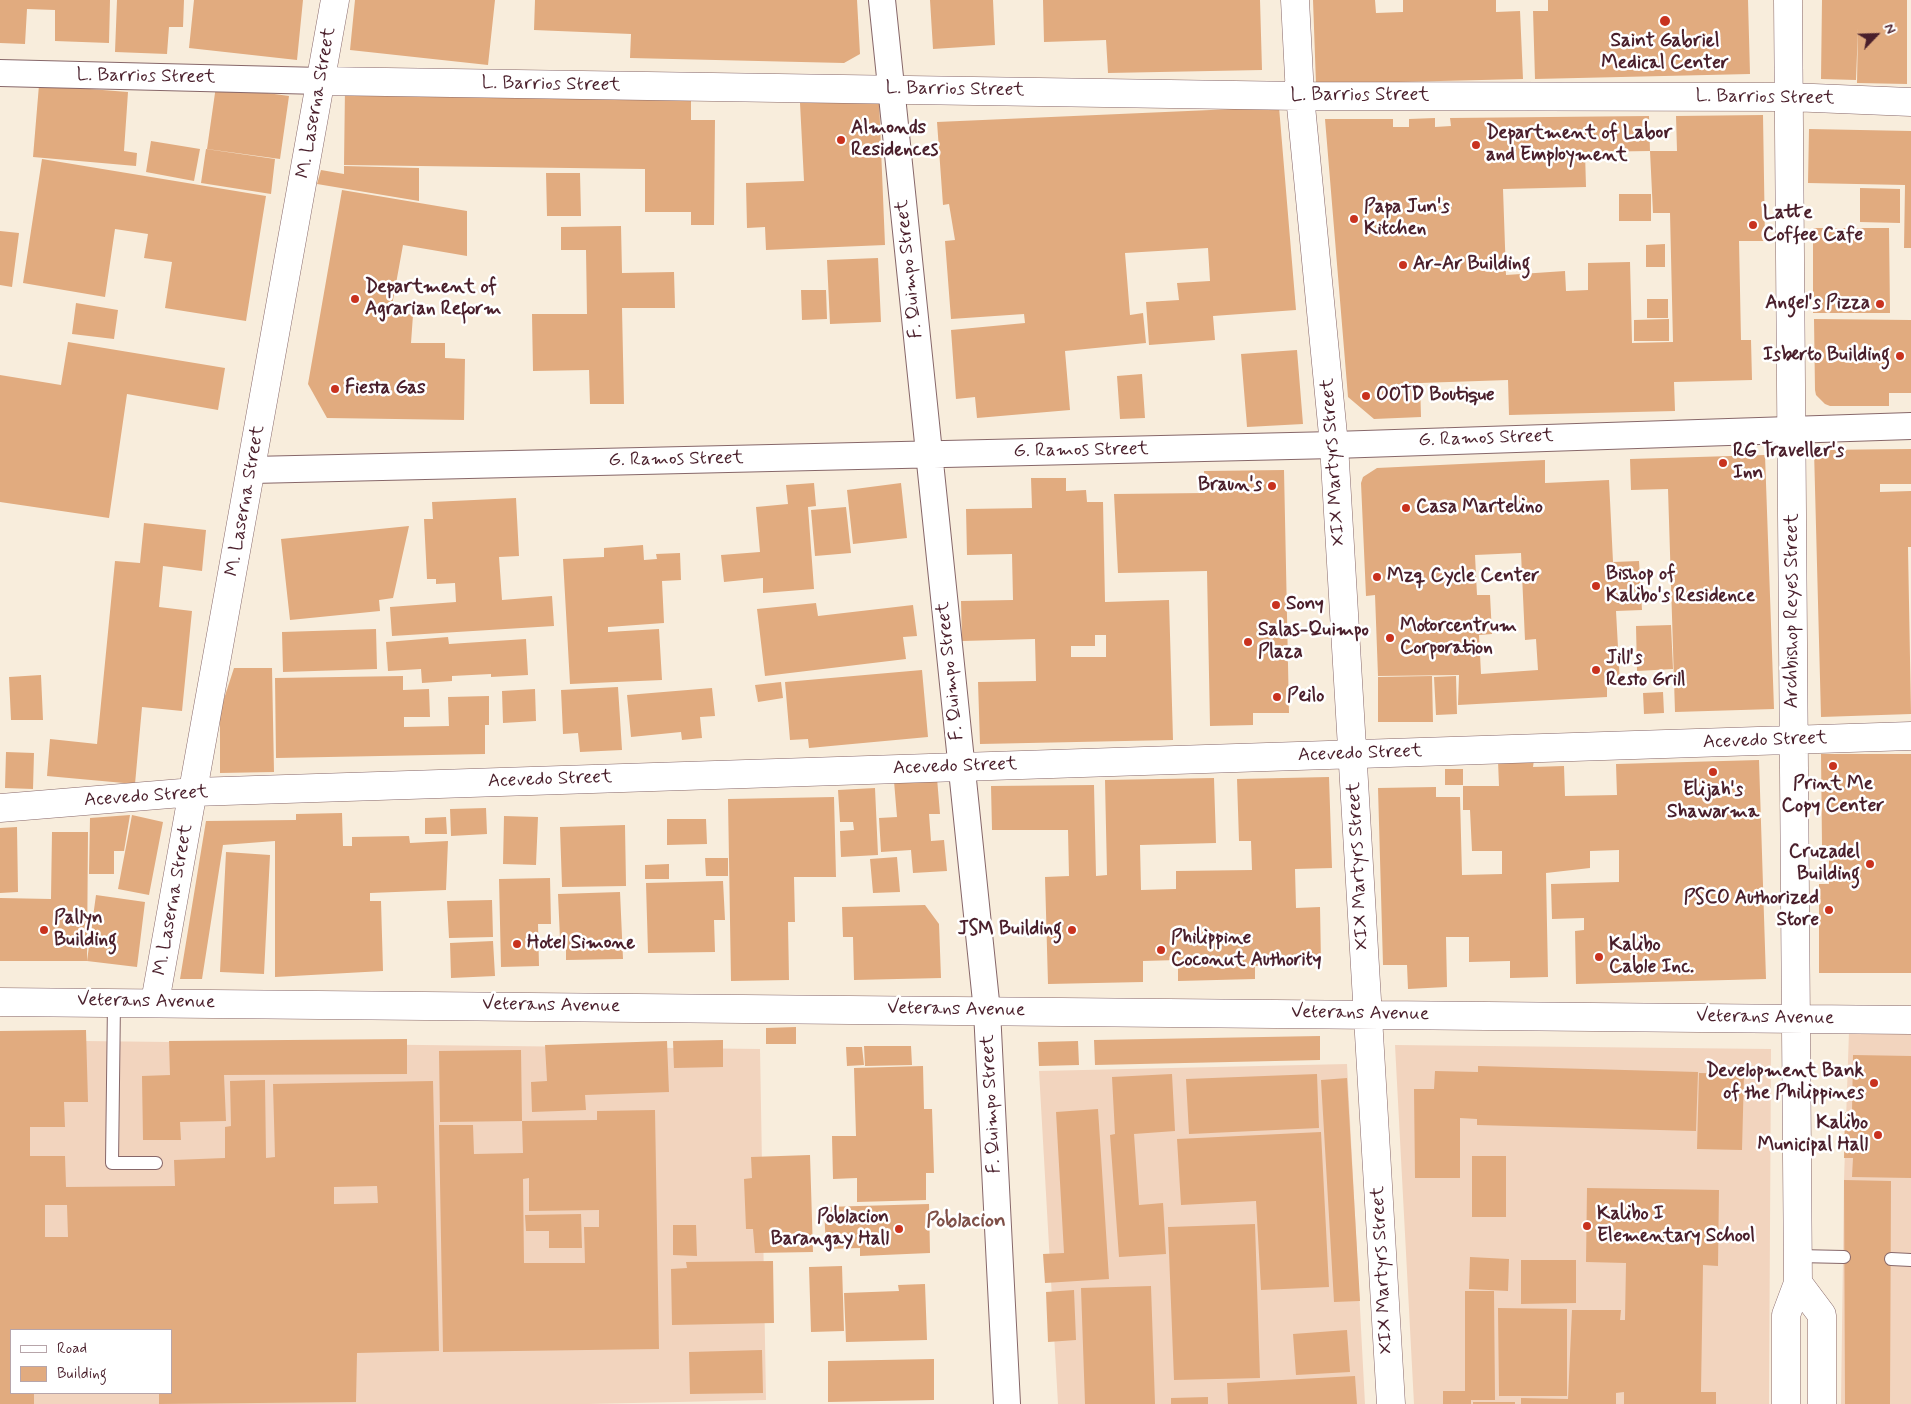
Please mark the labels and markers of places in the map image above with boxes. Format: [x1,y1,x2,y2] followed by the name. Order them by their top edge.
[1658,14,1672,28] marker: Saint Gabriel Medical Center
[1601,31,1729,75] place label: Saint Gabriel Medical Center
[851,118,938,162] place label: Almonds Residences
[1486,123,1672,167] place label: Department of Labor and Employment
[835,134,847,146] marker: Almonds Residences
[1470,139,1482,151] marker: Department of Labor and Employment
[1364,197,1450,241] place label: Papa Jun's Kitchen
[1763,203,1863,247] place label: Latte Coffee Cafe
[1348,213,1360,225] marker: Papa Jun's Kitchen
[1747,219,1759,231] marker: Latte Coffee Cafe
[1413,254,1530,276] place label: Ar-Ar Building
[1397,259,1409,271] marker: Ar-Ar Building
[365,277,501,321] place label: Department of Agrarian Reform
[349,293,361,305] marker: Department of Agrarian Reform
[1765,293,1870,315] place label: Angel's Pizza
[1874,298,1886,310] marker: Angel's Pizza
[1763,345,1890,367] place label: Isberto Building
[1894,350,1906,362] marker: Isberto Building
[345,378,425,400] place label: Fiesta Gas
[329,383,341,395] marker: Fiesta Gas
[1376,385,1495,407] place label: OOTD Boutique
[1360,390,1372,402] marker: OOTD Boutique
[1733,441,1844,485] place label: RG Traveller's Inn
[1717,457,1729,469] marker: RG Traveller's Inn
[1198,475,1262,497] place label: Braun's
[1266,480,1278,492] marker: Braun's
[1416,497,1543,519] place label: Casa Martelino
[1400,502,1412,514] marker: Casa Martelino
[1606,564,1755,608] place label: Bishop of Kalibo's Residence
[1387,566,1539,588] place label: Mzq Cycle Center
[1371,571,1383,583] marker: Mzq Cycle Center
[1590,580,1602,592] marker: Bishop of Kalibo's Residence
[1286,594,1324,616] place label: Sony
[1270,599,1282,611] marker: Sony
[1400,616,1517,660] place label: Motorcentrum Corporation
[1258,620,1369,664] place label: Salas-Quimpo Plaza
[1384,632,1396,644] marker: Motorcentrum Corporation
[1242,636,1254,648] marker: Salas-Quimpo Plaza
[1606,648,1685,692] place label: Jill's Resto Grill
[1590,664,1602,676] marker: Jill's Resto Grill
[1287,686,1324,708] place label: Peilo
[1271,691,1283,703] marker: Peilo
[1827,760,1839,772] marker: Print Me Copy Center
[1707,766,1719,778] marker: Elijah's Shawarma
[1782,774,1884,818] place label: Print Me Copy Center
[1667,780,1759,824] place label: Elijah's Shawarma
[1789,842,1860,886] place label: Cruzadel Building
[1864,858,1876,870] marker: Cruzadel Building
[1684,888,1819,932] place label: PSCO Authorized Store
[1823,904,1835,916] marker: PSCO Authorized Store
[54,908,117,952] place label: Pallyn Building
[958,919,1062,941] place label: JSM Building
[38,924,50,936] marker: Pallyn Building
[1066,924,1078,936] marker: JSM Building
[1171,928,1322,972] place label: Philippine Coconut Authority
[527,933,635,955] place label: Hotel Simone
[1609,935,1694,979] place label: Kalibo Cable Inc.
[511,938,523,950] marker: Hotel Simone
[1155,944,1167,956] marker: Philippine Coconut Authority
[1593,951,1605,963] marker: Kalibo Cable Inc.
[1706,1061,1864,1105] place label: Development Bank of the Philippines
[1868,1077,1880,1089] marker: Development Bank of the Philippines
[1758,1113,1868,1157] place label: Kalibo Municipal Hall
[1872,1129,1884,1141] marker: Kalibo Municipal Hall
[1597,1204,1755,1248] place label: Kalibo I Elementary School
[771,1207,889,1251] place label: Poblacion Barangay Hall
[1581,1220,1593,1232] marker: Kalibo I Elementary School
[893,1223,905,1235] marker: Poblacion Barangay Hall

